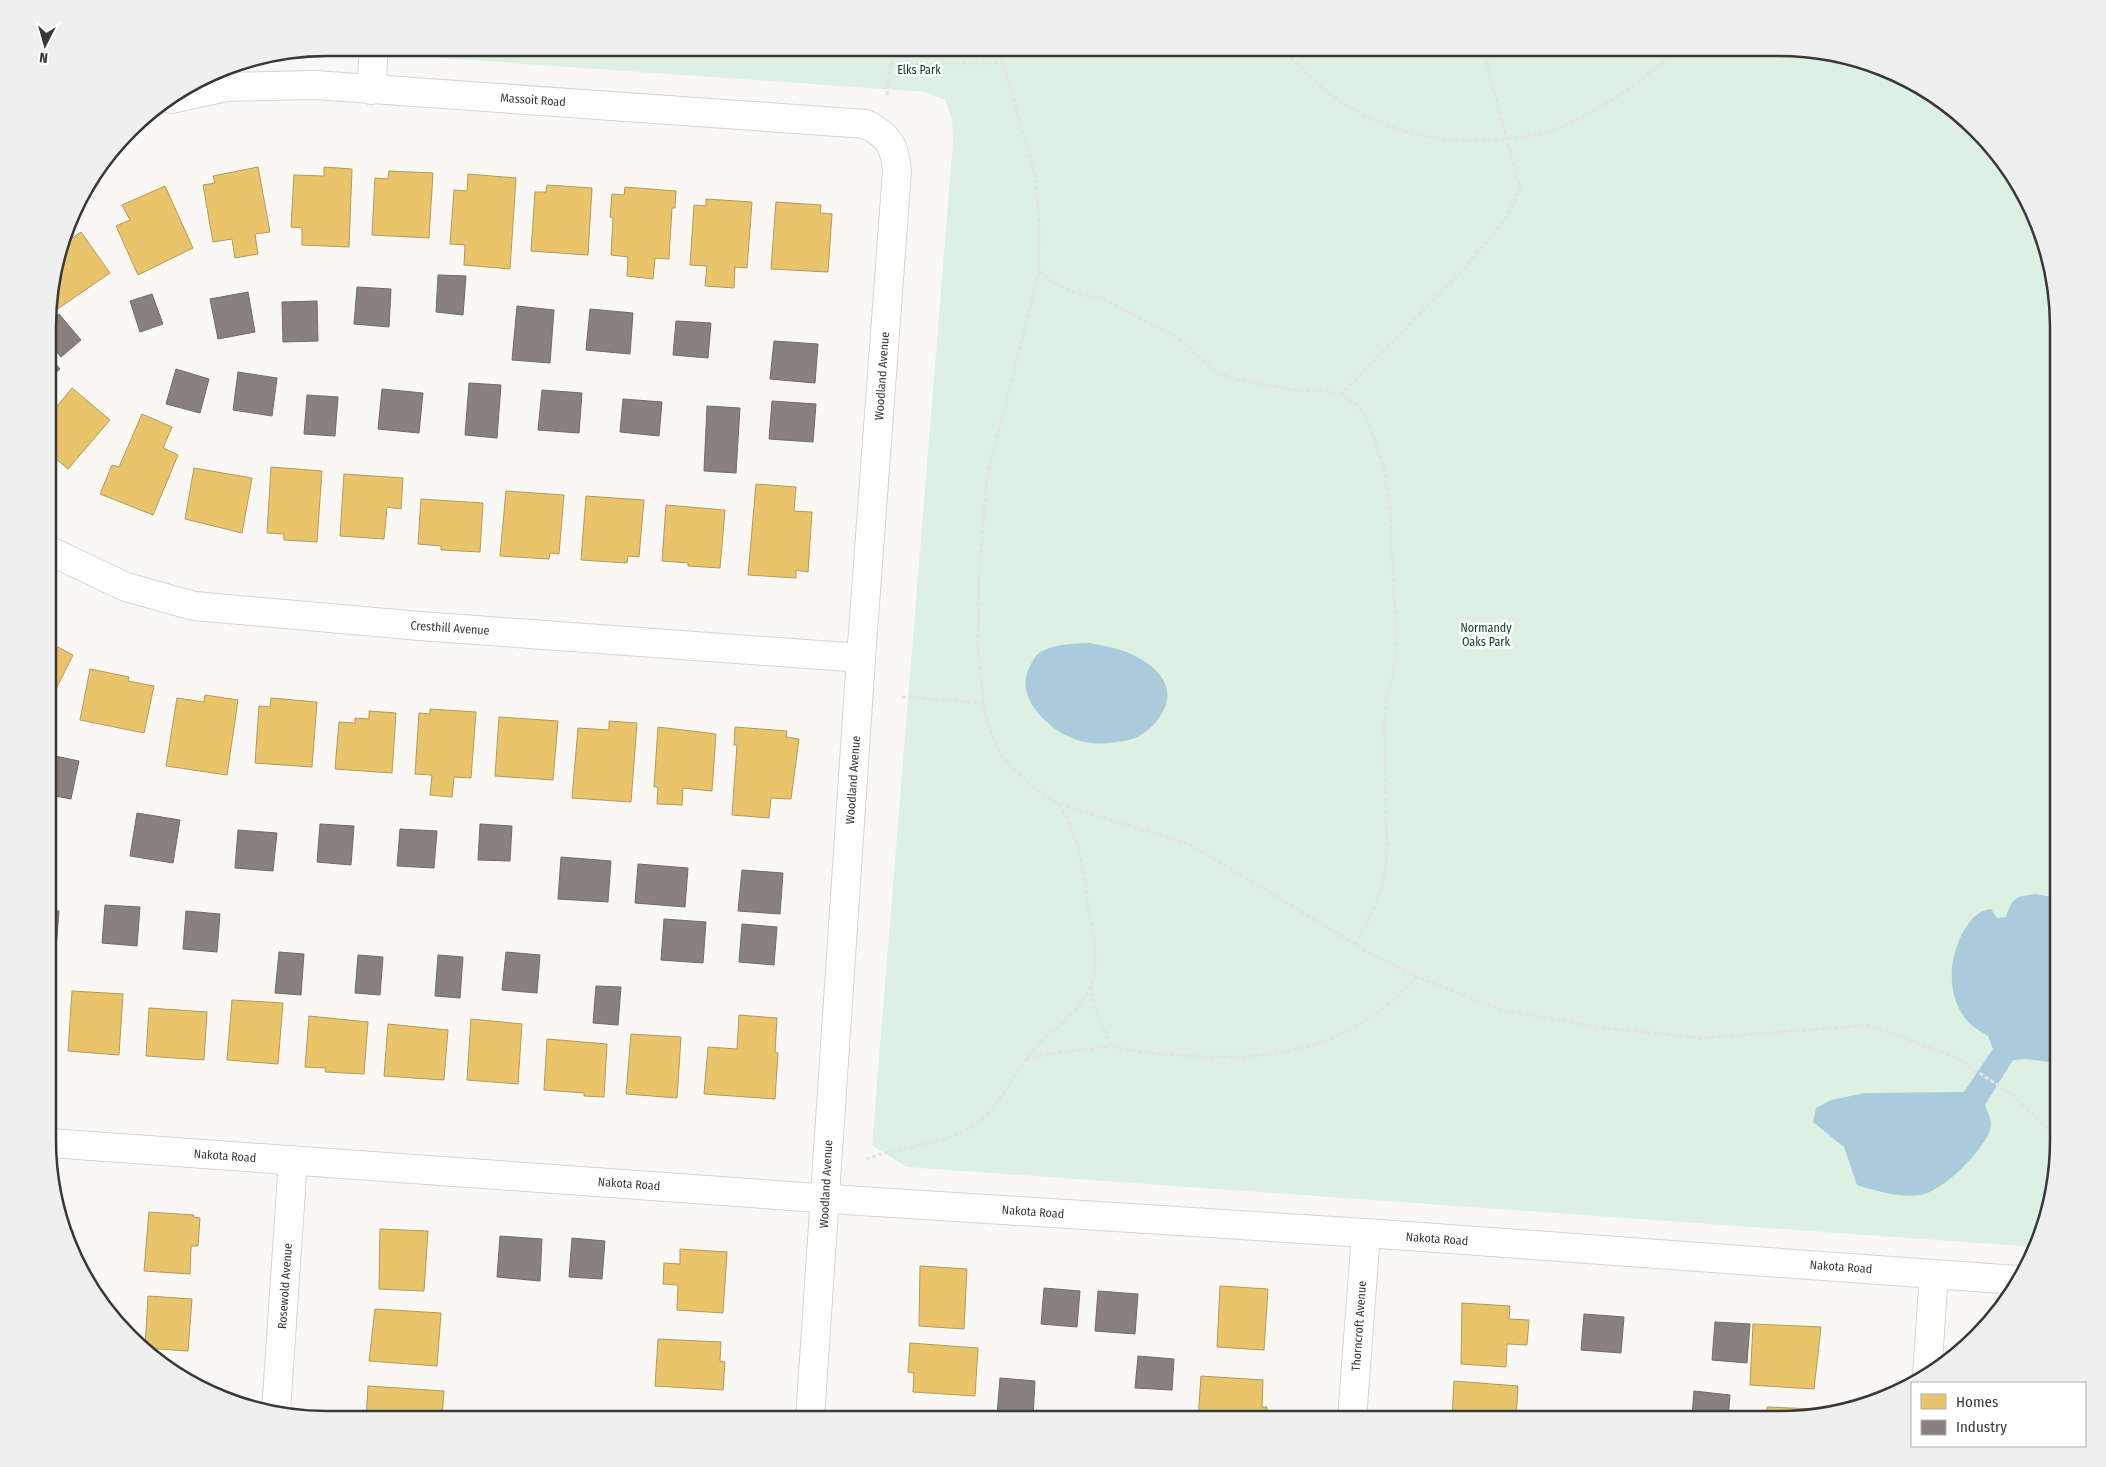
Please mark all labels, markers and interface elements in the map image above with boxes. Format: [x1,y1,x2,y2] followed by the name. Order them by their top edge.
[20,20,70,70] north arrow
[39,49,49,66] text: N
[897,63,941,77] park label: Elks Park
[500,91,566,109] street label: Massoit Road
[872,331,892,421] street label: Woodland Avenue
[410,618,490,638] street label: Cresthill Avenue
[1460,621,1512,649] park label: Normandy Oaks Park
[843,735,863,825] street label: Woodland Avenue
[817,1139,835,1229] street label: Woodland Avenue
[193,1147,257,1165] street label: Nakota Road
[597,1175,661,1193] street label: Nakota Road
[1001,1203,1065,1221] street label: Nakota Road
[1405,1230,1469,1248] street label: Nakota Road
[275,1242,295,1330] street label: Rosewold Avenue
[1809,1258,1873,1276] street label: Nakota Road
[1349,1280,1369,1372] street label: Thorncroft Avenue
[1911,1382,2086,1447] legend
[1956,1393,1998,1411] text: Homes
[1956,1418,2007,1436] text: Industry

